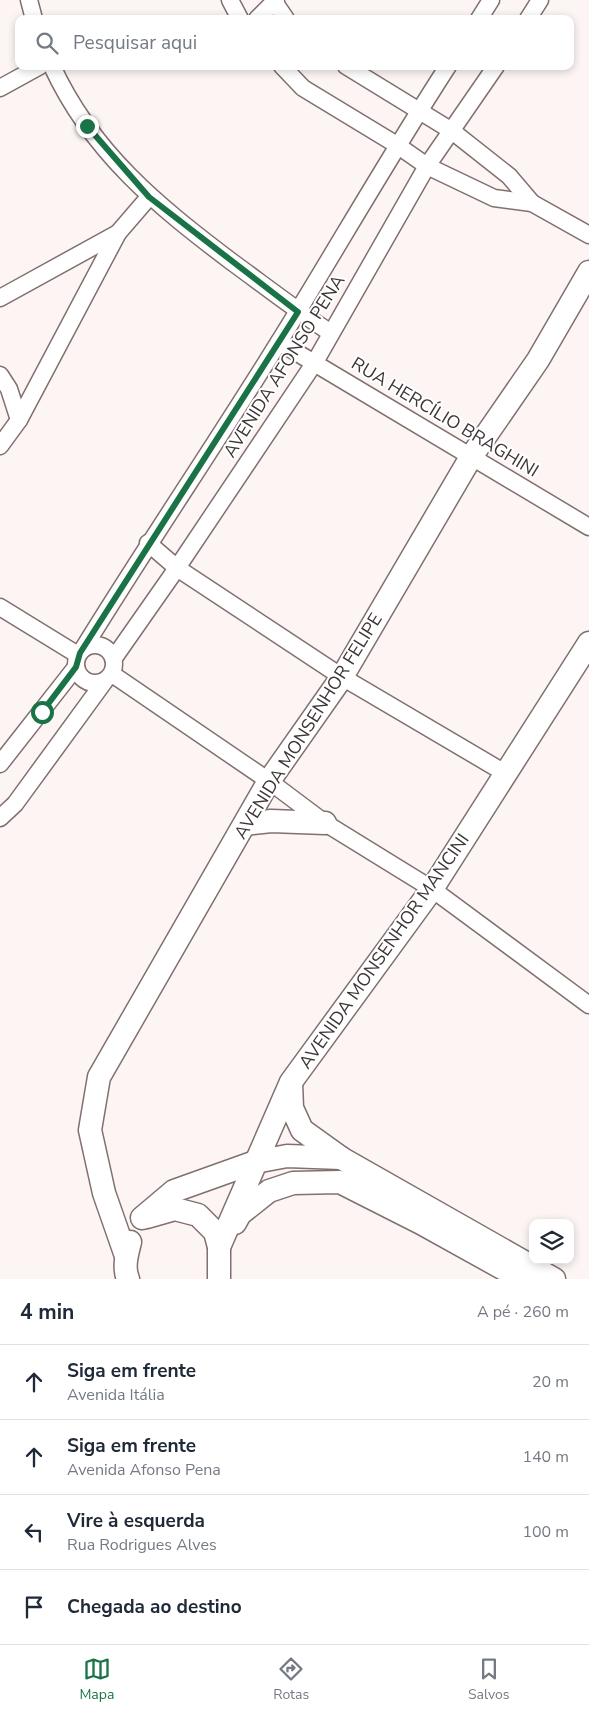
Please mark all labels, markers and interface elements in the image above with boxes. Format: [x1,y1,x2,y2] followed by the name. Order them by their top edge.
[15,15,574,70] search box
[33,29,61,57] icon: search
[73,30,197,56] text: Pesquisar aqui
[76,115,99,138] route end
[218,270,350,462] street label: AVENIDA AFONSO PENA
[347,351,543,483] street label: RUA HERCÍLIO BRAGHINI
[228,609,388,843] street label: AVENIDA MONSENHOR FELIPE
[31,701,54,724] route start
[293,829,475,1073] street label: AVENIDA MONSENHOR MANCINI
[529,1219,574,1264] map controls
[529,1219,574,1264] button: layers
[20,1298,74,1326] text: 4 min
[477,1301,569,1323] text: A pé · 260 m
[67,1358,196,1384] text: Siga em frente
[20,1368,48,1396] icon: ahead
[532,1371,569,1393] text: 20 m
[67,1384,165,1406] text: Avenida Itália
[67,1433,196,1459] text: Siga em frente
[20,1443,48,1471] icon: ahead
[522,1446,569,1468] text: 140 m
[67,1459,221,1481] text: Avenida Afonso Pena
[67,1508,205,1534] text: Vire à esquerda
[20,1518,48,1546] icon: left
[522,1521,569,1543] text: 100 m
[67,1534,217,1556] text: Rua Rodrigues Alves
[20,1593,48,1621] icon: arrive
[67,1594,242,1620] text: Chegada ao destino
[79,1655,114,1704] tab: Mapa
[273,1655,309,1704] tab: Rotas
[468,1655,510,1704] tab: Salvos

